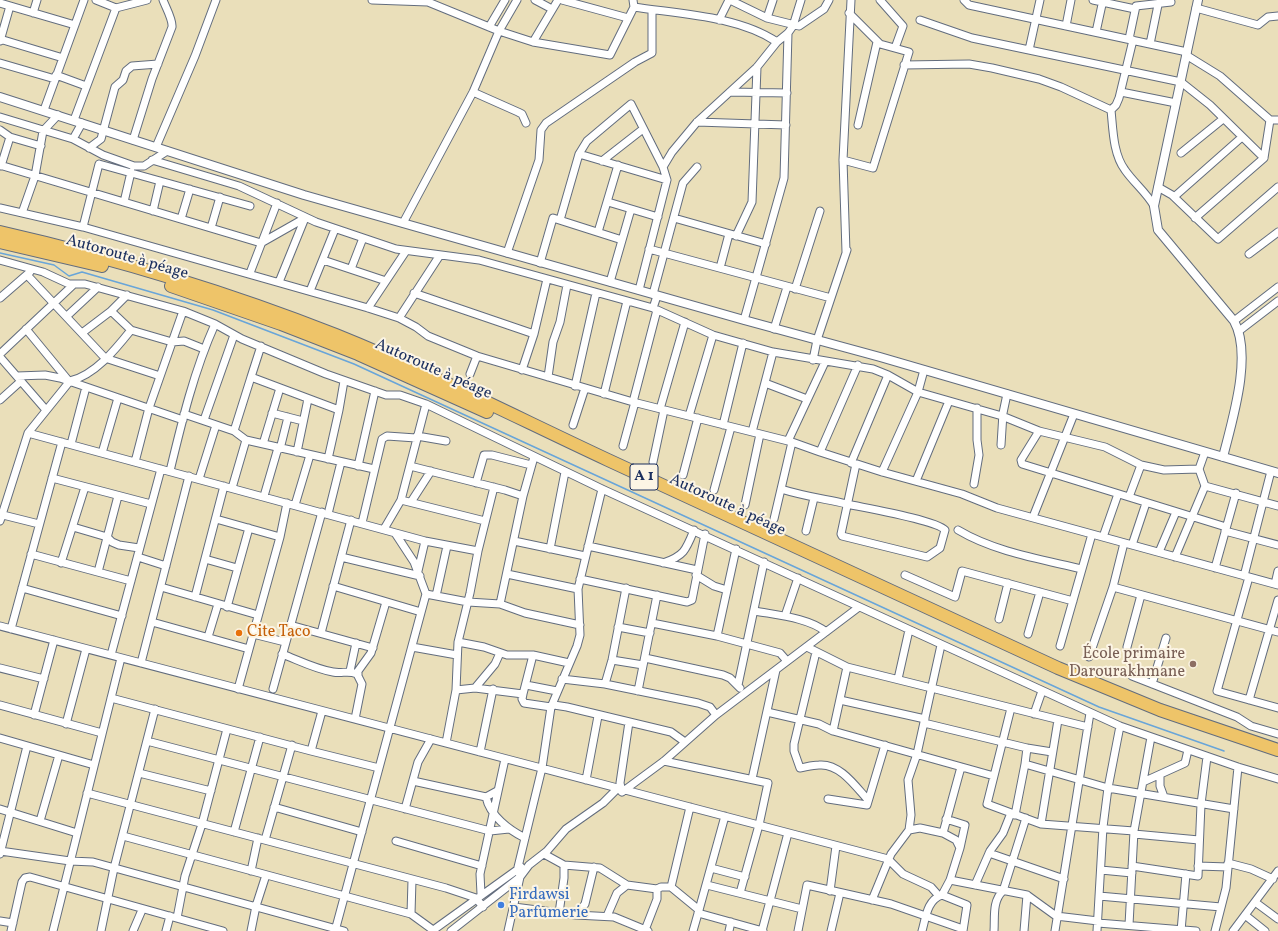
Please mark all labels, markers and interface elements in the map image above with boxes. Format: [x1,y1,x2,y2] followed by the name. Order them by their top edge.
[64,231,190,285] street label: Autoroute à péage
[372,336,494,404] street label: Autoroute à péage
[630,464,658,490] road number: A 1
[666,471,788,541] street label: Autoroute à péage
[247,623,311,643] place label: Cite Taco
[234,628,244,638] marker: Cite Taco
[1069,645,1185,683] place label: École primaire Darourakhmane
[1188,659,1198,669] marker: École primaire Darourakhmane
[509,886,588,924] place label: Firdawsi Parfumerie
[496,900,506,910] marker: Firdawsi Parfumerie

